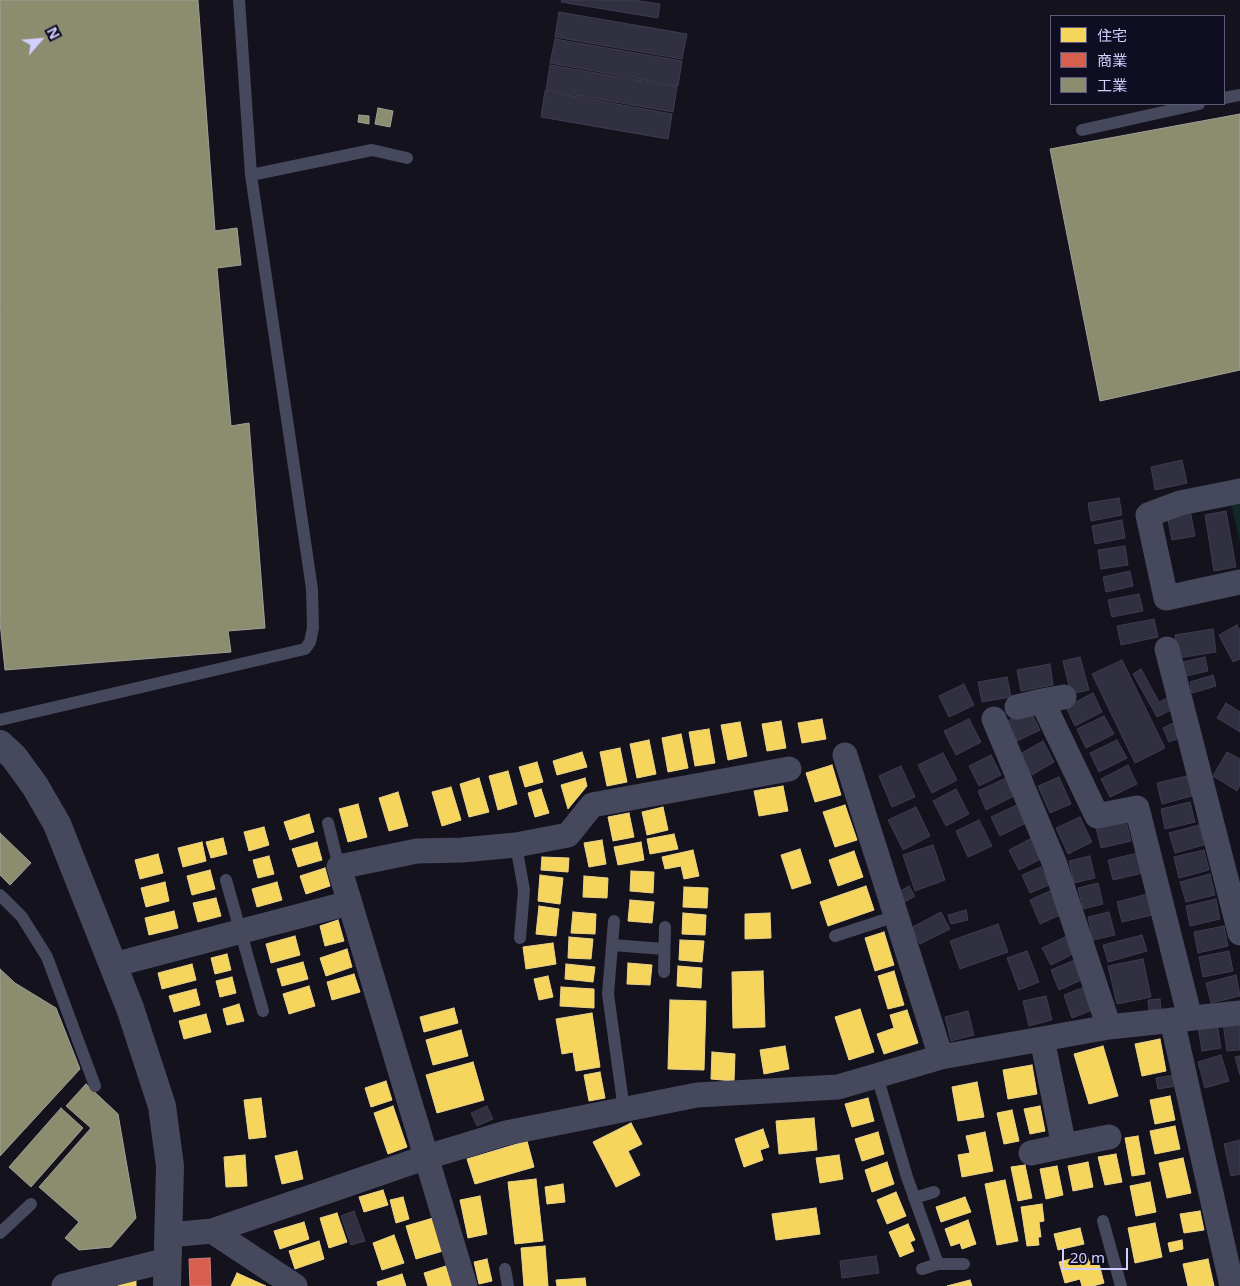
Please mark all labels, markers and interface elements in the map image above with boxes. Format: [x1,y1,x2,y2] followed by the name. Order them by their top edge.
[15,15,65,65] north arrow
[1050,15,1225,105] legend
[43,24,65,42] text: N
[1097,25,1127,45] text: 住宅
[1097,50,1127,70] text: 商業
[1097,75,1127,95] text: 工業
[1065,1238,1131,1270] scale bar
[1070,1247,1105,1267] text: 20 m

